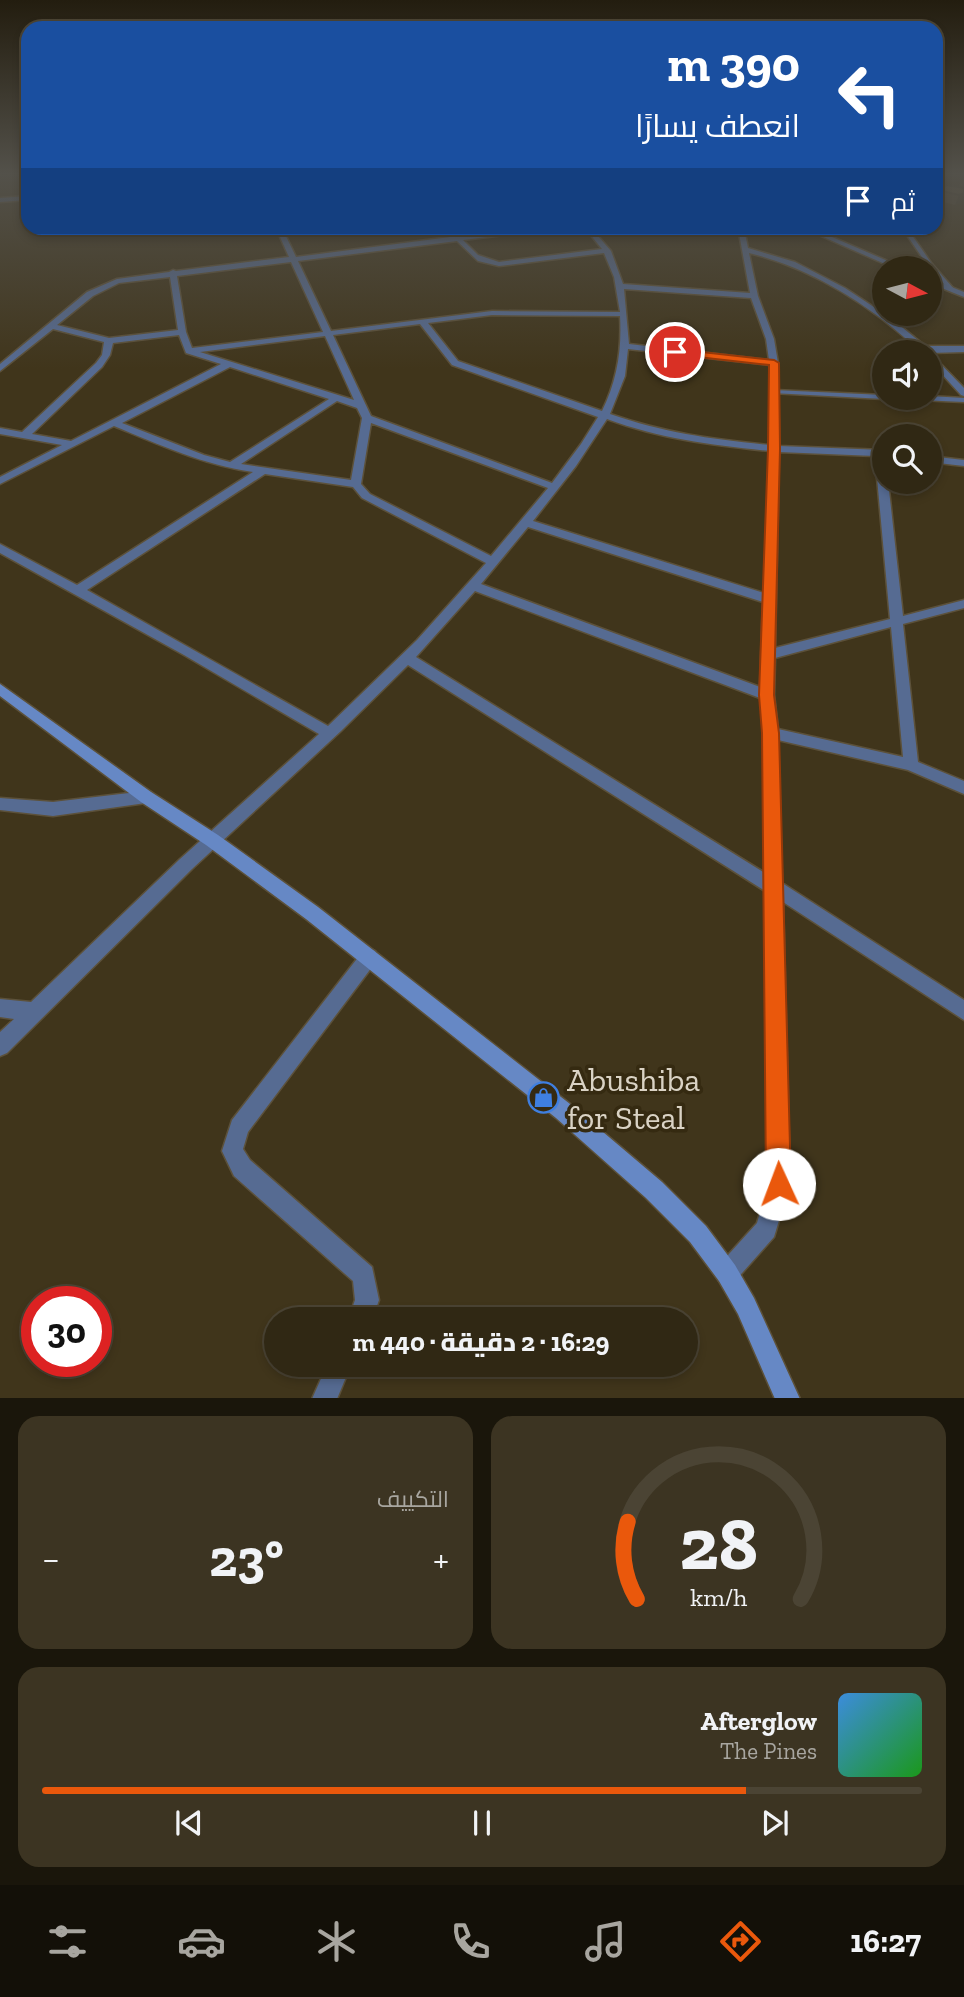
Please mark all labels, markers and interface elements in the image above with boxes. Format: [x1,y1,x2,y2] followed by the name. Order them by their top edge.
[667,35,800,94] text: 390 m
[824,49,915,140] icon: left
[635,107,800,145] text: انعطف يسارًا
[839,182,877,220] icon: arrive
[891,186,915,218] text: ثم
[872,256,942,326] north arrow
[872,256,942,494] map controls
[645,322,705,382] pin
[656,333,694,371] icon: arrive
[872,340,942,410] button: sound
[872,424,942,494] button: search
[567,1060,700,1137] place label: Abushiba for Steal
[527,1081,561,1115] shop icon: Abushiba for Steal
[742,1147,816,1221] position arrow
[21,1286,112,1377] speed limit sign: 30
[353,1326,609,1358] text: 16:29 · 2 دقيقة · 440 m
[377,1485,449,1513] text: التكييف
[679,1500,758,1588] text: 28
[209,1527,284,1589] text: 23°
[42,1536,60,1582] text: −
[433,1536,449,1582] text: +
[690,1581,747,1611] text: km/h
[701,1705,817,1737] text: Afterglow
[720,1737,817,1765] text: The Pines
[170,1804,208,1842] icon: previous
[463,1804,501,1842] icon: pause
[756,1804,794,1842] icon: next
[43,1917,92,1966] icon: filters
[177,1917,226,1966] icon: car
[312,1917,361,1966] icon: climate
[446,1917,495,1966] icon: phone
[581,1917,630,1966] icon: music
[716,1917,765,1966] icon: directions
[850,1922,921,1960] text: 16:27

